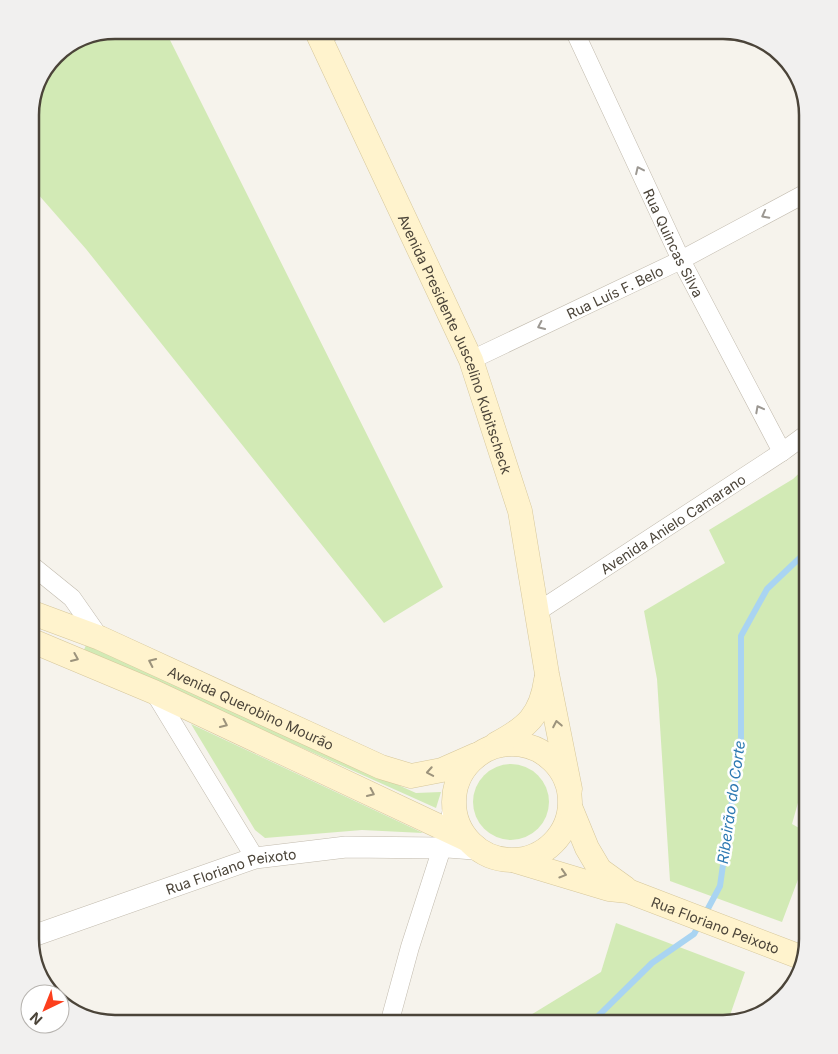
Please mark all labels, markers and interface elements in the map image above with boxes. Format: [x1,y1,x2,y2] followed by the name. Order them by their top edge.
[635,166,645,175] one-way arrow
[640,186,707,300] street label: Rua Quincas Silva
[761,209,770,219] one-way arrow
[395,211,516,476] street label: Avenida Presidente Juscelino Kubitscheck
[564,261,666,322] street label: Rua Luís F. Belo
[537,320,546,331] one-way arrow
[755,405,765,414] one-way arrow
[597,470,748,577] street label: Avenida Anielo Camarano
[70,652,79,663] one-way arrow
[148,658,157,668] one-way arrow
[166,662,337,753] street label: Avenida Querobino Mourão
[219,718,228,729] one-way arrow
[552,720,563,729] one-way arrow
[713,739,749,865] water label: Ribeirão do Corte
[426,767,435,777] one-way arrow
[366,786,375,797] one-way arrow
[163,845,297,897] street label: Rua Floriano Peixoto
[558,869,566,879] one-way arrow
[649,892,782,957] street label: Rua Floriano Peixoto
[20,984,70,1034] north arrow
[26,1009,45,1029] text: N

